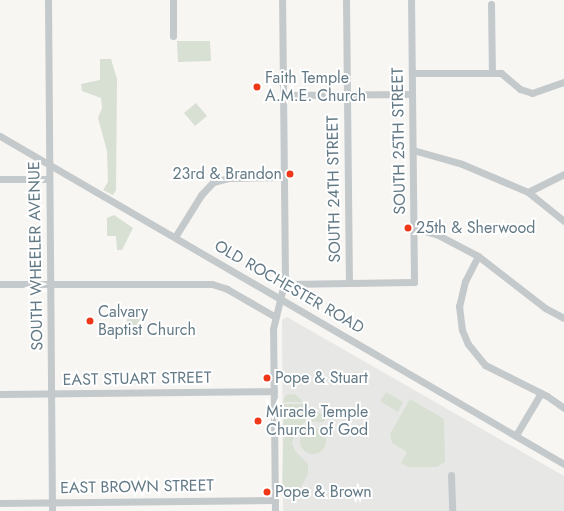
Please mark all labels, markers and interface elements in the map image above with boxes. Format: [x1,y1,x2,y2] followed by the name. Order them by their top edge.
[388,67,410,215] street label: SOUTH 25TH STREET
[265,68,366,106] place label: Faith Temple A.M.E. Church
[252,82,262,92] marker: Faith Temple A.M.E. Church
[323,115,345,263] street label: SOUTH 24TH STREET
[25,161,47,351] street label: SOUTH WHEELER AVENUE
[172,164,282,184] place label: 23rd & Brandon
[285,169,295,179] marker: 23rd & Brandon
[416,218,535,238] place label: 25th & Sherwood
[403,223,413,233] marker: 25th & Sherwood
[211,236,367,338] street label: OLD ROCHESTER ROAD
[98,302,196,340] place label: Calvary Baptist Church
[85,316,95,326] marker: Calvary Baptist Church
[63,368,211,390] street label: EAST STUART STREET
[275,368,368,388] place label: Pope & Stuart
[262,373,272,383] marker: Pope & Stuart
[266,402,368,440] place label: Miracle Temple Church of God
[253,416,263,426] marker: Miracle Temple Church of God
[60,476,214,498] street label: EAST BROWN STREET
[275,482,372,502] place label: Pope & Brown
[262,487,272,497] marker: Pope & Brown

